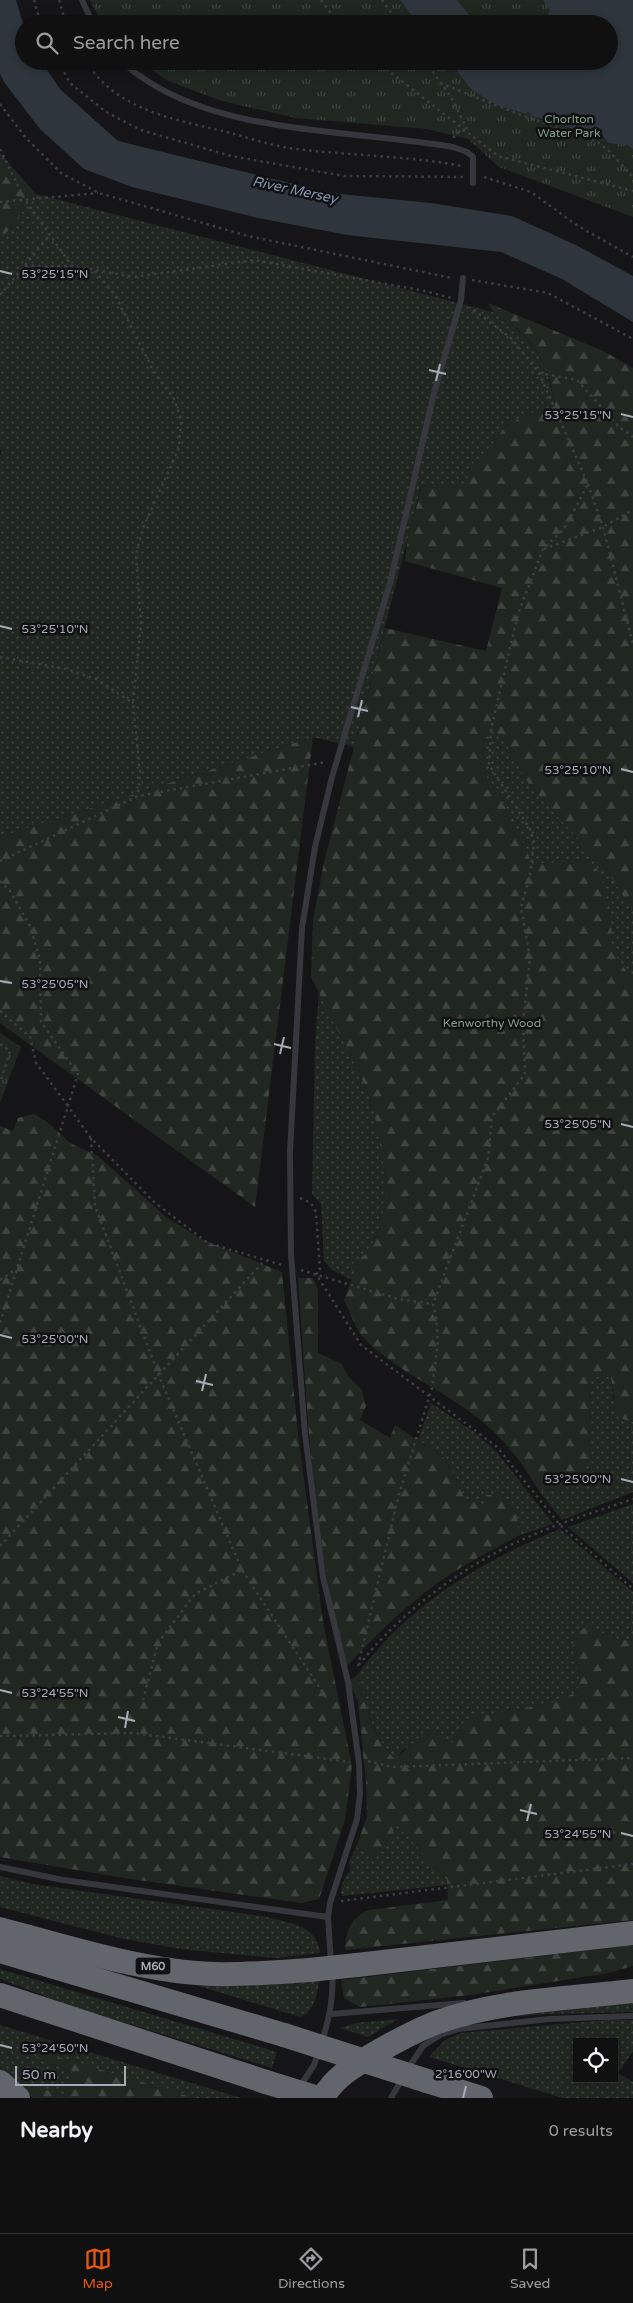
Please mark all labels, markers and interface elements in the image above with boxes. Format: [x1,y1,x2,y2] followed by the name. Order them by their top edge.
[15,15,618,70] search box
[33,29,61,57] icon: search
[73,32,180,54] text: Search here
[538,112,601,140] park label: Chorlton Water Park
[251,173,340,208] water label: River Mersey
[22,267,89,281] text: 53°25'15"N
[545,408,612,422] text: 53°25'15"N
[22,622,89,636] text: 53°25'10"N
[545,763,612,777] text: 53°25'10"N
[22,977,89,991] text: 53°25'05"N
[443,1016,541,1030] park label: Kenworthy Wood
[545,1117,612,1131] text: 53°25'05"N
[22,1332,89,1346] text: 53°25'00"N
[545,1472,612,1486] text: 53°25'00"N
[22,1686,89,1700] text: 53°24'55"N
[545,1827,612,1841] text: 53°24'55"N
[136,1958,170,1974] road number: M60
[573,2038,618,2083] map controls
[573,2038,618,2083] button: locate
[22,2041,89,2055] text: 53°24'50"N
[15,2063,126,2086] scale bar
[22,2066,56,2083] text: 50 m
[435,2067,497,2081] text: 2°16'00"W
[20,2118,93,2143] text: Nearby
[549,2121,613,2141] text: 0 results
[83,2245,113,2292] tab: Map
[278,2245,345,2292] tab: Directions
[510,2245,550,2292] tab: Saved

